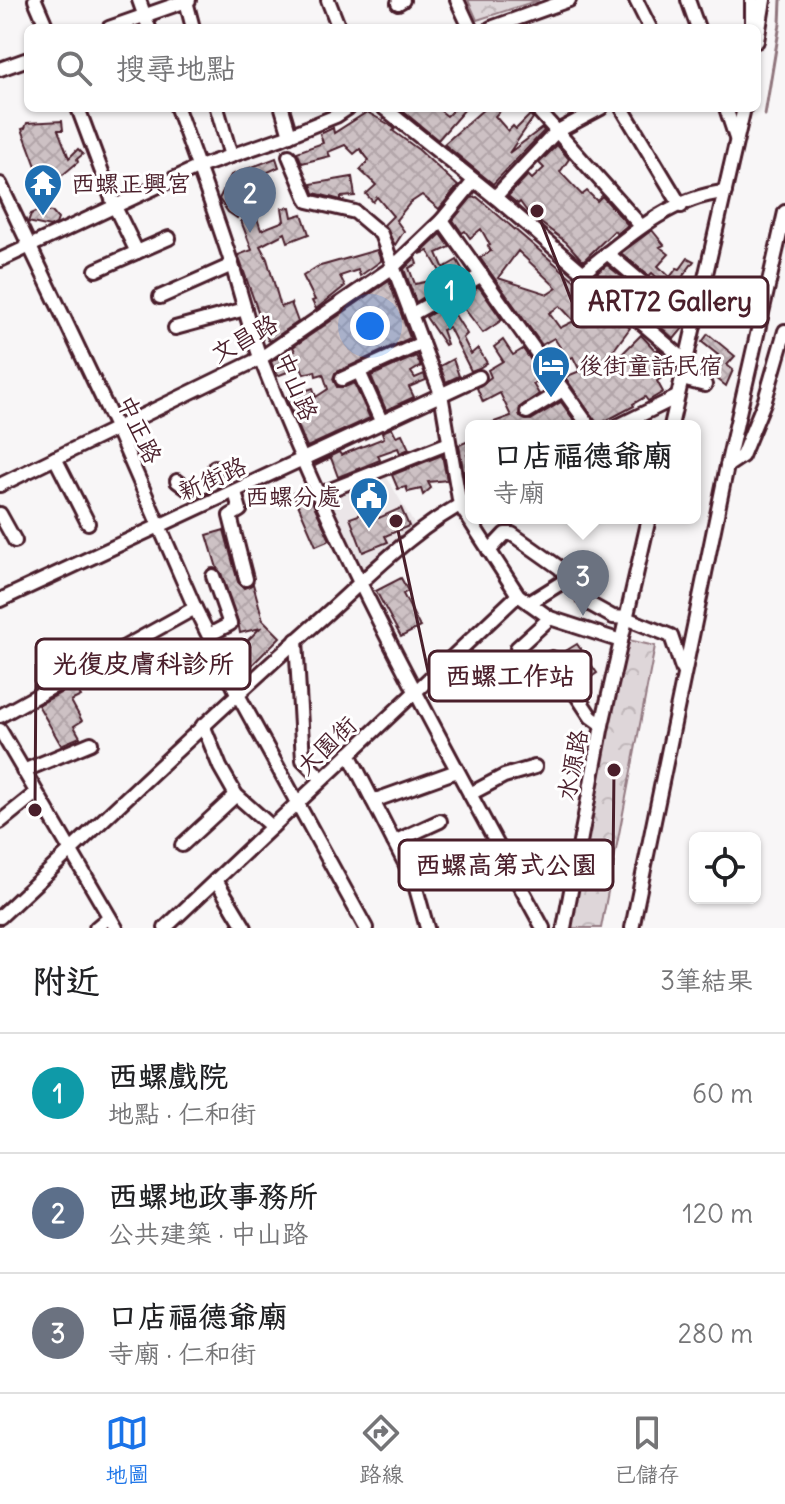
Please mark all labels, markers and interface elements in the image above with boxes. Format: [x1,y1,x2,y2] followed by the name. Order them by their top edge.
[24,24,761,112] search box
[52,46,96,90] icon: search
[116,49,236,87] text: 搜尋地點
[22,162,64,217] temple icon: 西螺正興宮
[224,167,276,233] pin: 2
[71,168,191,198] place label: 西螺正興宮
[424,264,476,330] pin: 1
[572,277,768,327] callout: ART72 Gallery
[588,285,752,318] text: ART72 Gallery
[350,306,390,346] your location
[205,307,283,369] street label: 文昌路
[530,344,572,399] hotel icon: 後街童話民宿
[269,347,325,425] street label: 中山路
[579,350,723,380] place label: 後街童話民宿
[111,390,169,468] street label: 中正路
[465,420,701,524] popup
[493,436,673,474] text: 口店福德爺廟
[173,450,251,506] street label: 新街路
[348,475,390,530] public building icon: 西螺分處
[493,476,545,509] text: 寺廟
[245,481,341,511] place label: 西螺分處
[557,550,609,616] pin: 3
[36,639,250,689] callout: 光復皮膚科診所
[52,647,234,680] text: 光復皮膚科診所
[429,651,591,701] callout: 西螺工作站
[445,659,575,692] text: 西螺工作站
[290,709,362,781] street label: 大園街
[550,727,594,803] street label: 水源路
[689,832,761,904] map controls
[689,832,761,904] button: locate
[399,840,613,890] callout: 西螺高第式公園
[415,848,597,881] text: 西螺高第式公園
[32,959,100,1002] text: 附近
[660,964,753,997] text: 3筆結果
[108,1057,228,1095] text: 西螺戲院
[53,1077,63,1110] text: 1
[692,1077,753,1110] text: 60 m
[108,1097,256,1130] text: 地點 · 仁和街
[108,1177,318,1215] text: 西螺地政事務所
[51,1197,65,1230] text: 2
[682,1197,753,1230] text: 120 m
[108,1217,308,1250] text: 公共建築 · 中山路
[108,1297,288,1335] text: 口店福德爺廟
[51,1317,65,1350] text: 3
[678,1317,753,1350] text: 280 m
[108,1337,256,1370] text: 寺廟 · 仁和街
[105,1411,149,1488] tab: 地圖
[359,1411,404,1488] tab: 路線
[614,1411,680,1488] tab: 已儲存

